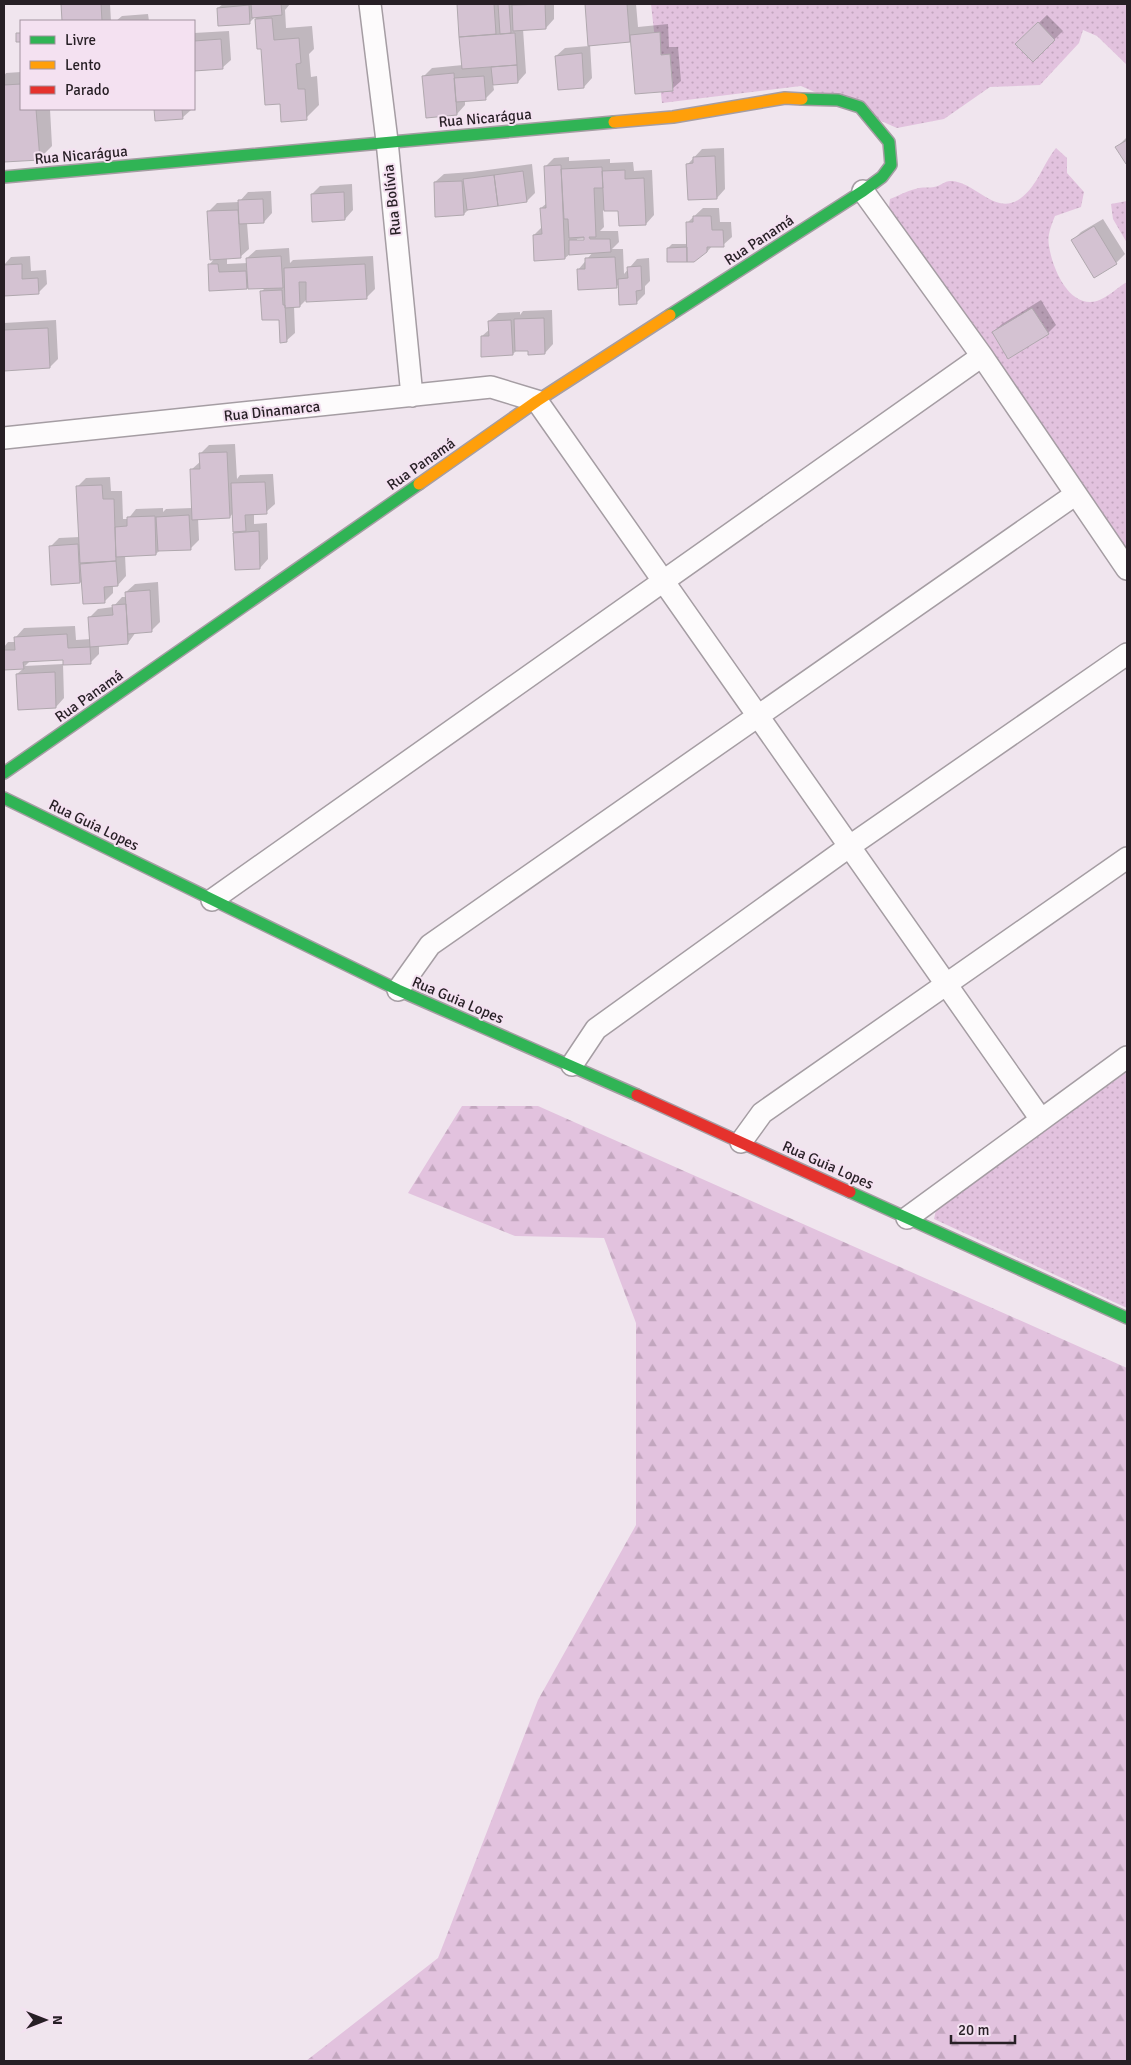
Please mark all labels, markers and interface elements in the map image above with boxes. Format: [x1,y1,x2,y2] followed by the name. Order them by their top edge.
[20,20,195,110] legend
[65,31,96,49] text: Livre
[65,56,101,74] text: Lento
[65,81,110,99] text: Parado
[438,105,532,131] street label: Rua Nicarágua
[34,142,128,168] street label: Rua Nicarágua
[379,164,405,236] street label: Rua Bolívia
[721,211,797,269] street label: Rua Panamá
[223,397,321,425] street label: Rua Dinamarca
[384,434,458,494] street label: Rua Panamá
[52,666,126,726] street label: Rua Panamá
[46,795,142,855] street label: Rua Guia Lopes
[409,973,507,1028] street label: Rua Guia Lopes
[780,1137,877,1193] street label: Rua Guia Lopes
[20,1995,70,2045] north arrow
[951,2012,1015,2044] scale bar
[49,2015,66,2025] text: N
[958,2021,989,2039] text: 20 m

